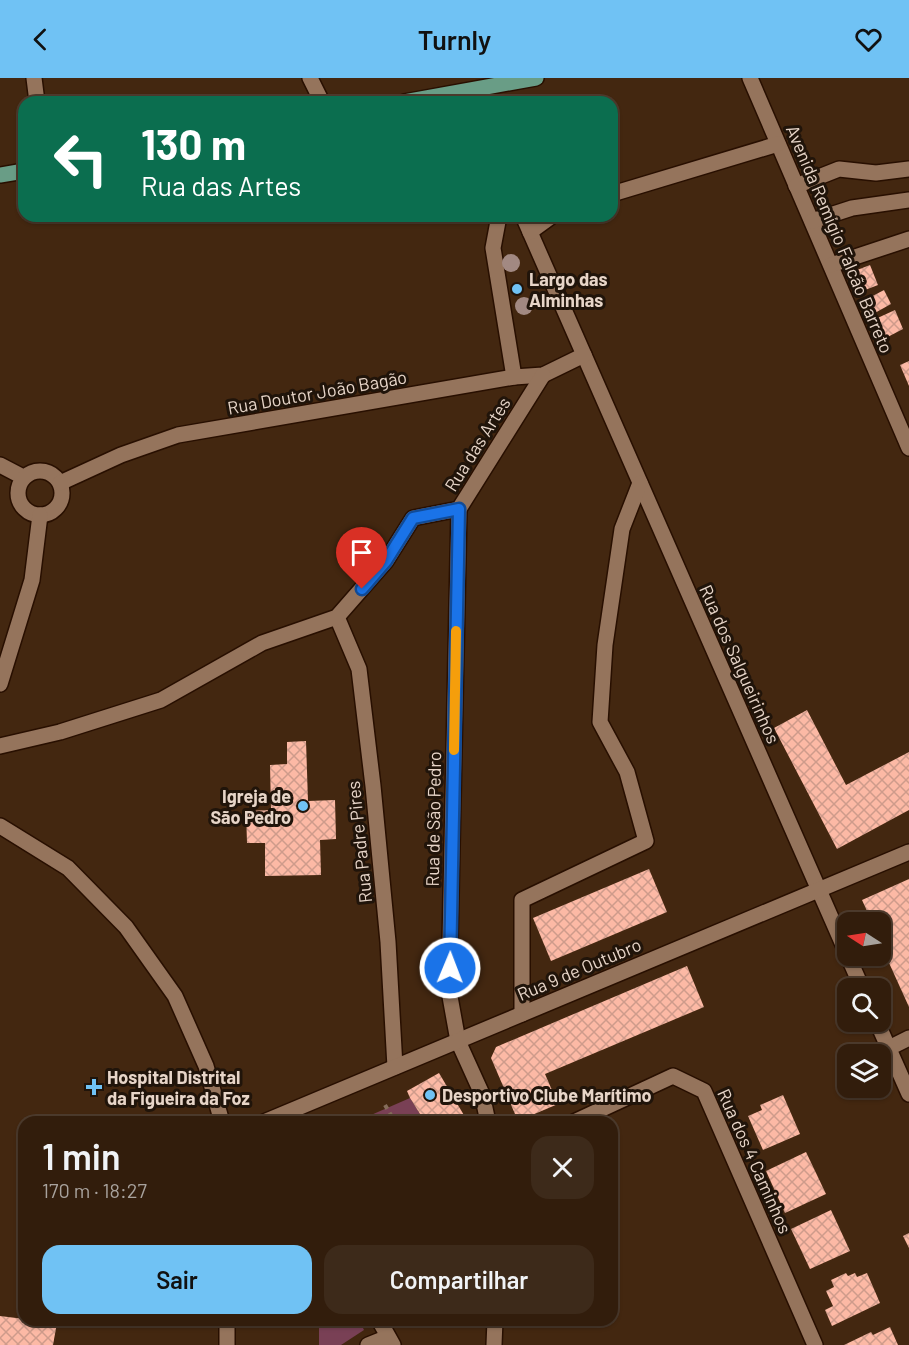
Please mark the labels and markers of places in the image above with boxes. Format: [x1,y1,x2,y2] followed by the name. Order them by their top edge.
[529,268,608,311] place label: Largo das Alminhas
[510,282,524,296] marker: Largo das Alminhas
[336,527,387,589] pin
[210,785,291,828] place label: Igreja de São Pedro
[296,799,310,813] marker: Igreja de São Pedro
[107,1066,250,1109] place label: Hospital Distrital da Figueira da Foz
[85,1078,103,1096] marker: Hospital Distrital da Figueira da Foz
[442,1084,652,1106] place label: Desportivo Clube Marítimo
[423,1088,437,1102] marker: Desportivo Clube Marítimo

